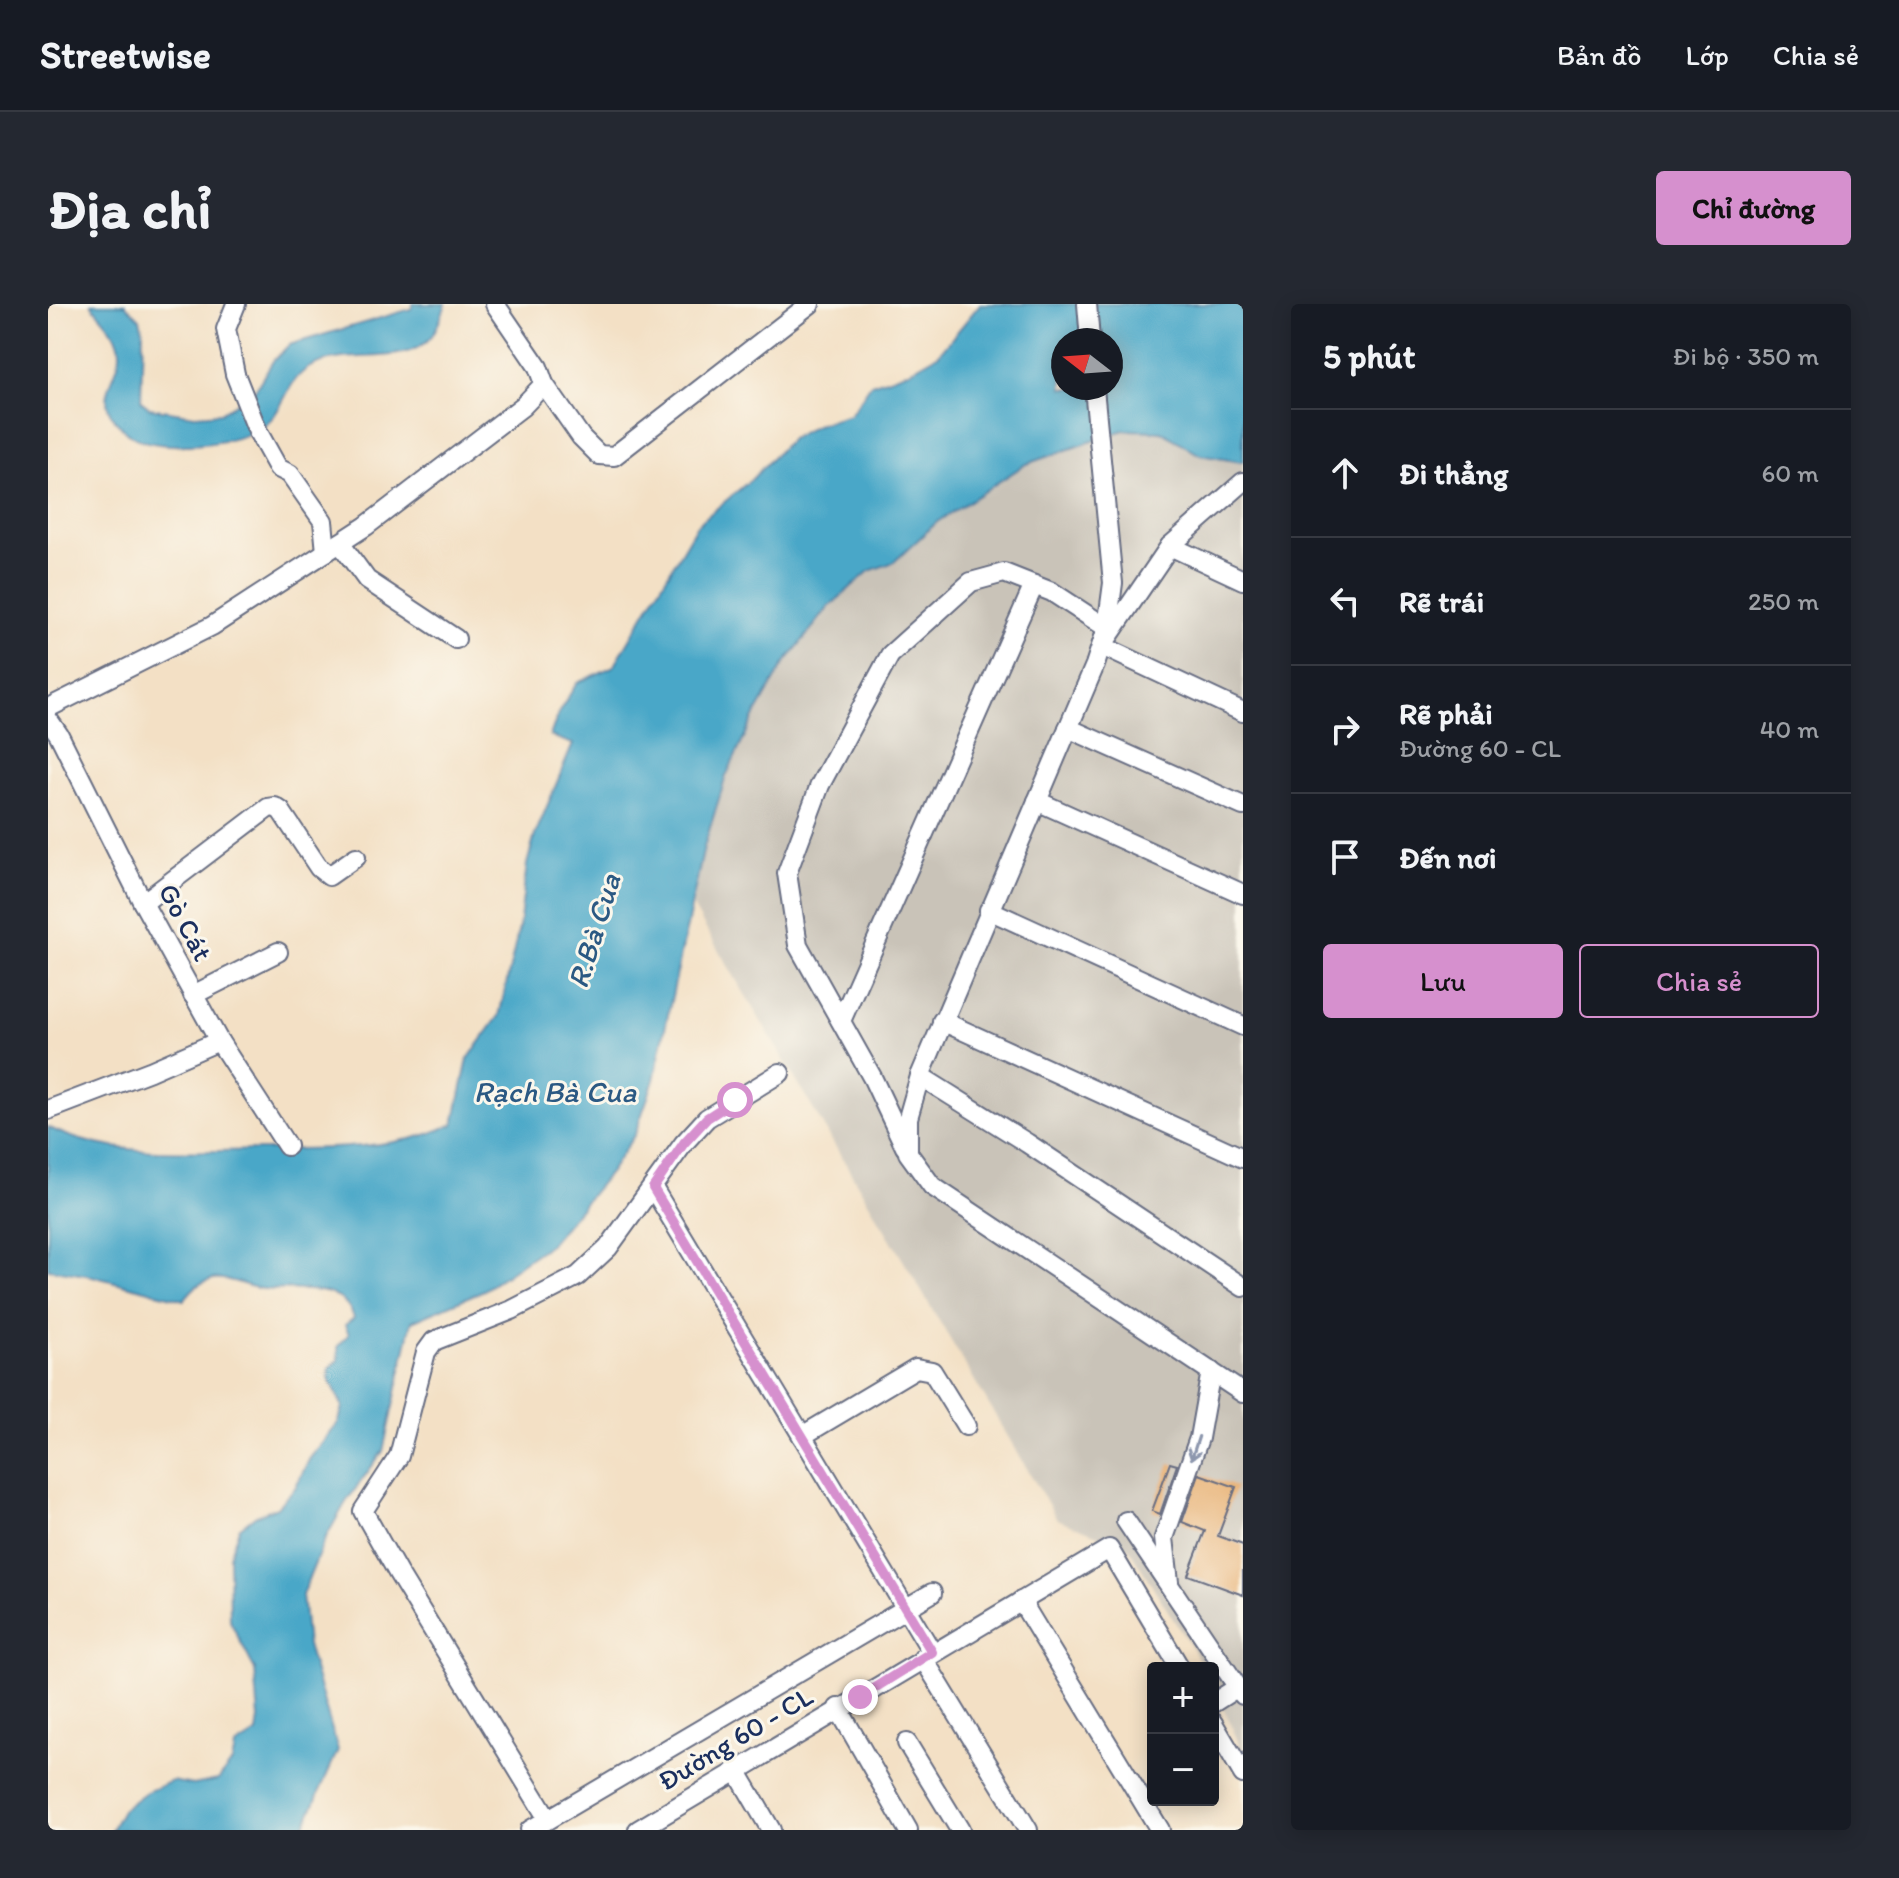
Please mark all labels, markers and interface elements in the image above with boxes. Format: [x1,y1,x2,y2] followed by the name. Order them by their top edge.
[40,32,211,78] text: Streetwise
[1557,38,1642,72] text: Bản đồ
[1686,38,1729,72] text: Lớp
[1773,38,1859,72] text: Chia sẻ
[1656,171,1851,245] button: Chỉ đường
[48,175,211,242] text: Địa chỉ
[1051,328,1123,400] north arrow
[1323,336,1415,377] text: 5 phút
[1672,340,1819,372] text: Đi bộ · 350 m
[1323,451,1367,495] icon: ahead
[1399,455,1508,492] text: Đi thẳng
[1762,457,1819,489] text: 60 m
[1323,579,1367,623] icon: left
[1399,583,1484,620] text: Rẽ trái
[1748,585,1819,617] text: 250 m
[1399,695,1493,732] text: Rẽ phải
[1323,707,1367,751] icon: right
[1760,713,1819,745] text: 40 m
[1399,732,1561,764] text: Đường 60 - CL
[1323,835,1367,879] icon: arrive
[1399,839,1497,876] text: Đến nơi
[559,868,629,992] water label: R.Bà Cua
[152,877,220,967] street label: Gò Cát
[1323,944,1563,1018] button: Lưu
[1579,944,1819,1018] button: Chia sẻ
[474,1073,637,1110] water label: Rạch Bà Cua
[717,1082,753,1118] route start
[1187,1435,1202,1460] one-way arrow
[1147,1662,1219,1806] map controls
[1147,1662,1219,1734] button: +
[652,1679,818,1797] street label: Đường 60 - CL
[842,1679,878,1715] route end
[1147,1734,1219,1806] button: −

